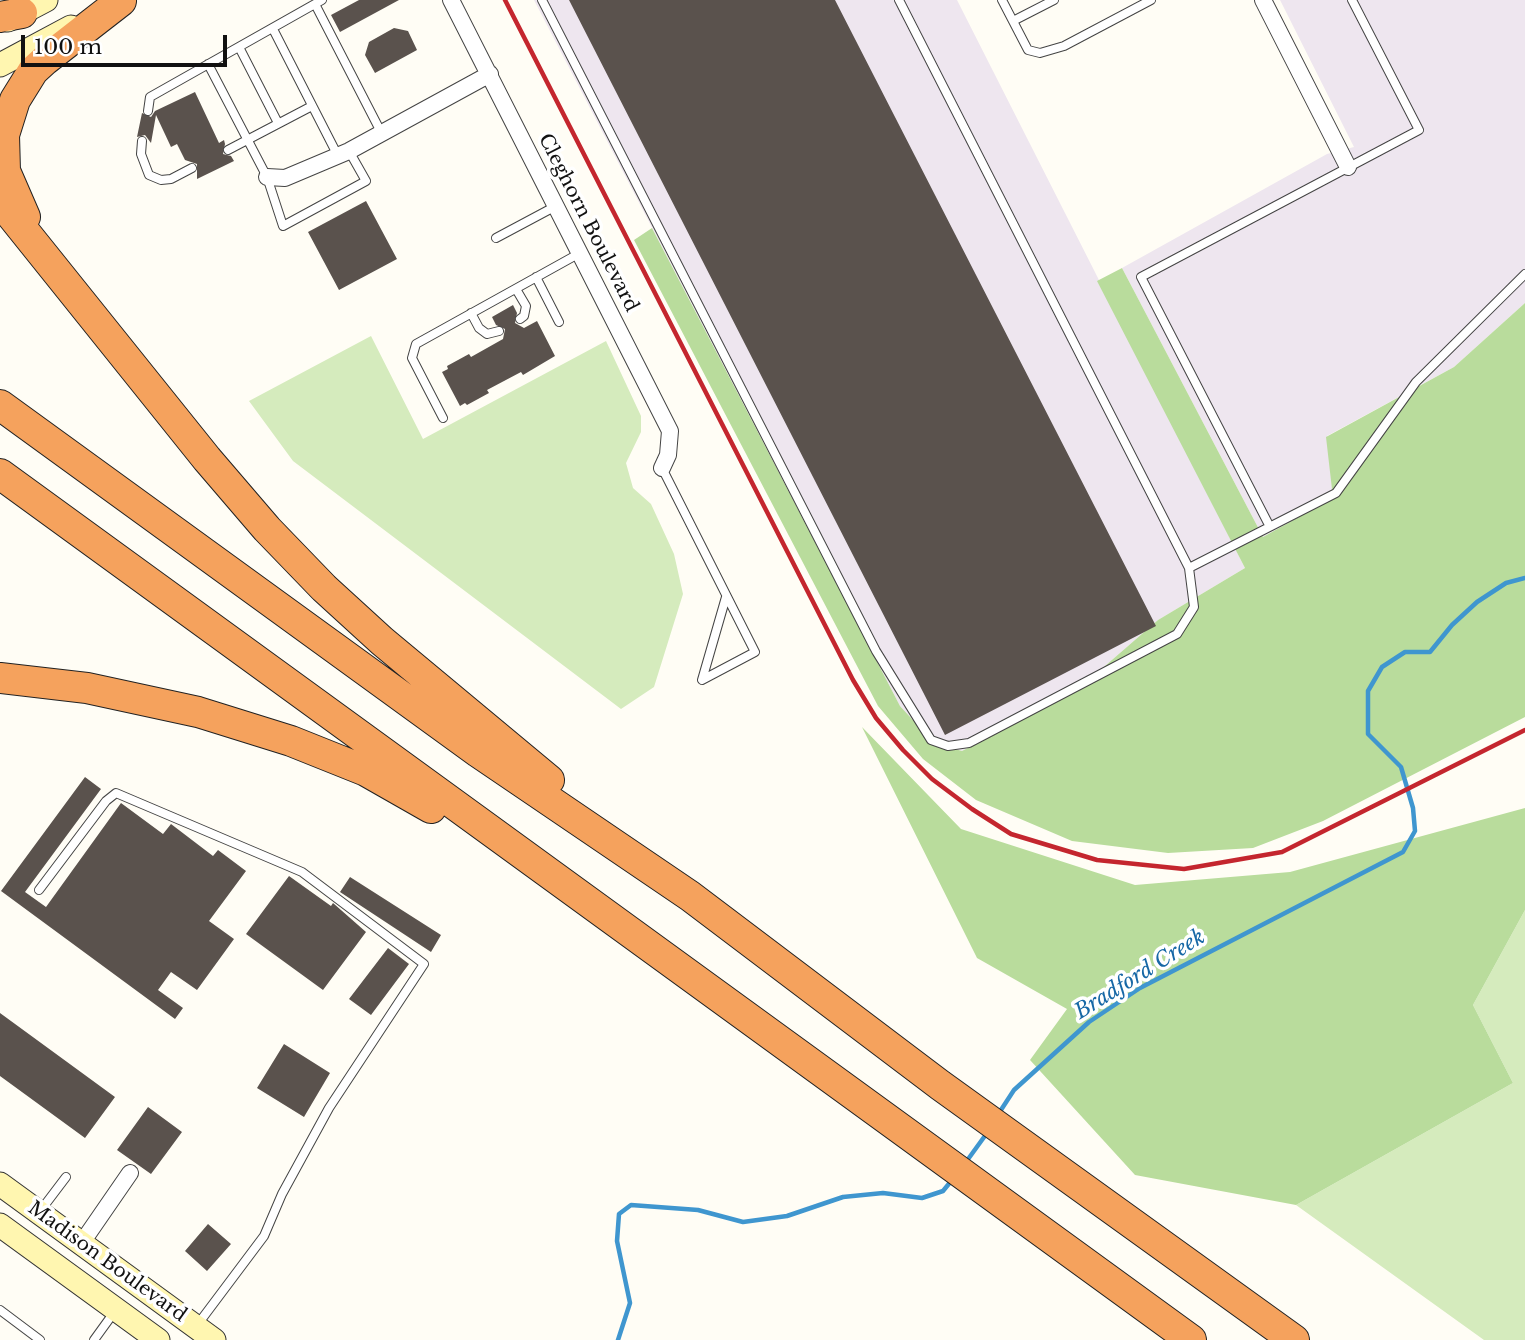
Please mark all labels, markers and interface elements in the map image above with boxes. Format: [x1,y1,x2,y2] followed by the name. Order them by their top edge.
[24,21,231,65] scale bar
[34,34,102,60] text: 100 m
[533,130,643,316] street label: Cleghorn Boulevard
[1070,925,1210,1025] water label: Bradford Creek
[23,1197,191,1327] street label: Madison Boulevard

